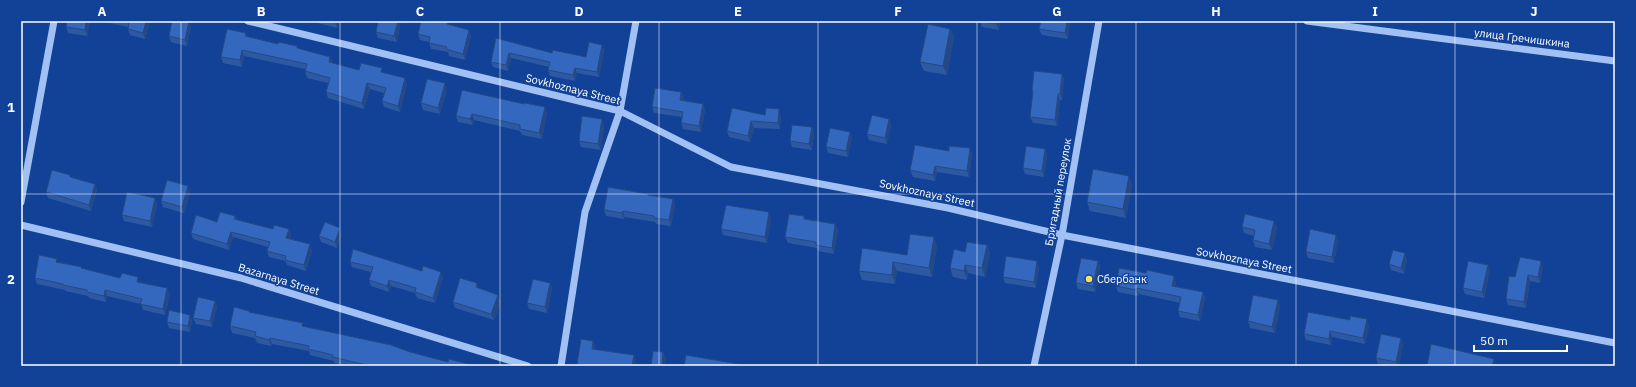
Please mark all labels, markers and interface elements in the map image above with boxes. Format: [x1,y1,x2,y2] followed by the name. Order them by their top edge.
[98,3,107,20] text: A
[257,3,266,20] text: B
[416,3,425,20] text: C
[574,3,584,20] text: D
[734,3,742,20] text: E
[894,3,902,20] text: F
[1052,3,1062,20] text: G
[1211,3,1221,20] text: H
[1372,3,1378,20] text: I
[1530,3,1538,20] text: J
[1473,25,1571,51] street label: улица Гречишкина
[524,70,622,108] street label: Sovkhoznaya Street
[7,99,15,116] text: 1
[1042,137,1074,247] street label: Бригадный переулок
[878,176,976,210] street label: Sovkhoznaya Street
[1195,244,1293,276] street label: Sovkhoznaya Street
[237,260,321,298] street label: Bazarnaya Street
[7,271,15,288] text: 2
[1097,272,1147,286] place label: Сбербанк
[1084,274,1094,284] marker: Сбербанк
[1474,327,1567,353] scale bar
[1480,333,1508,348] text: 50 m

